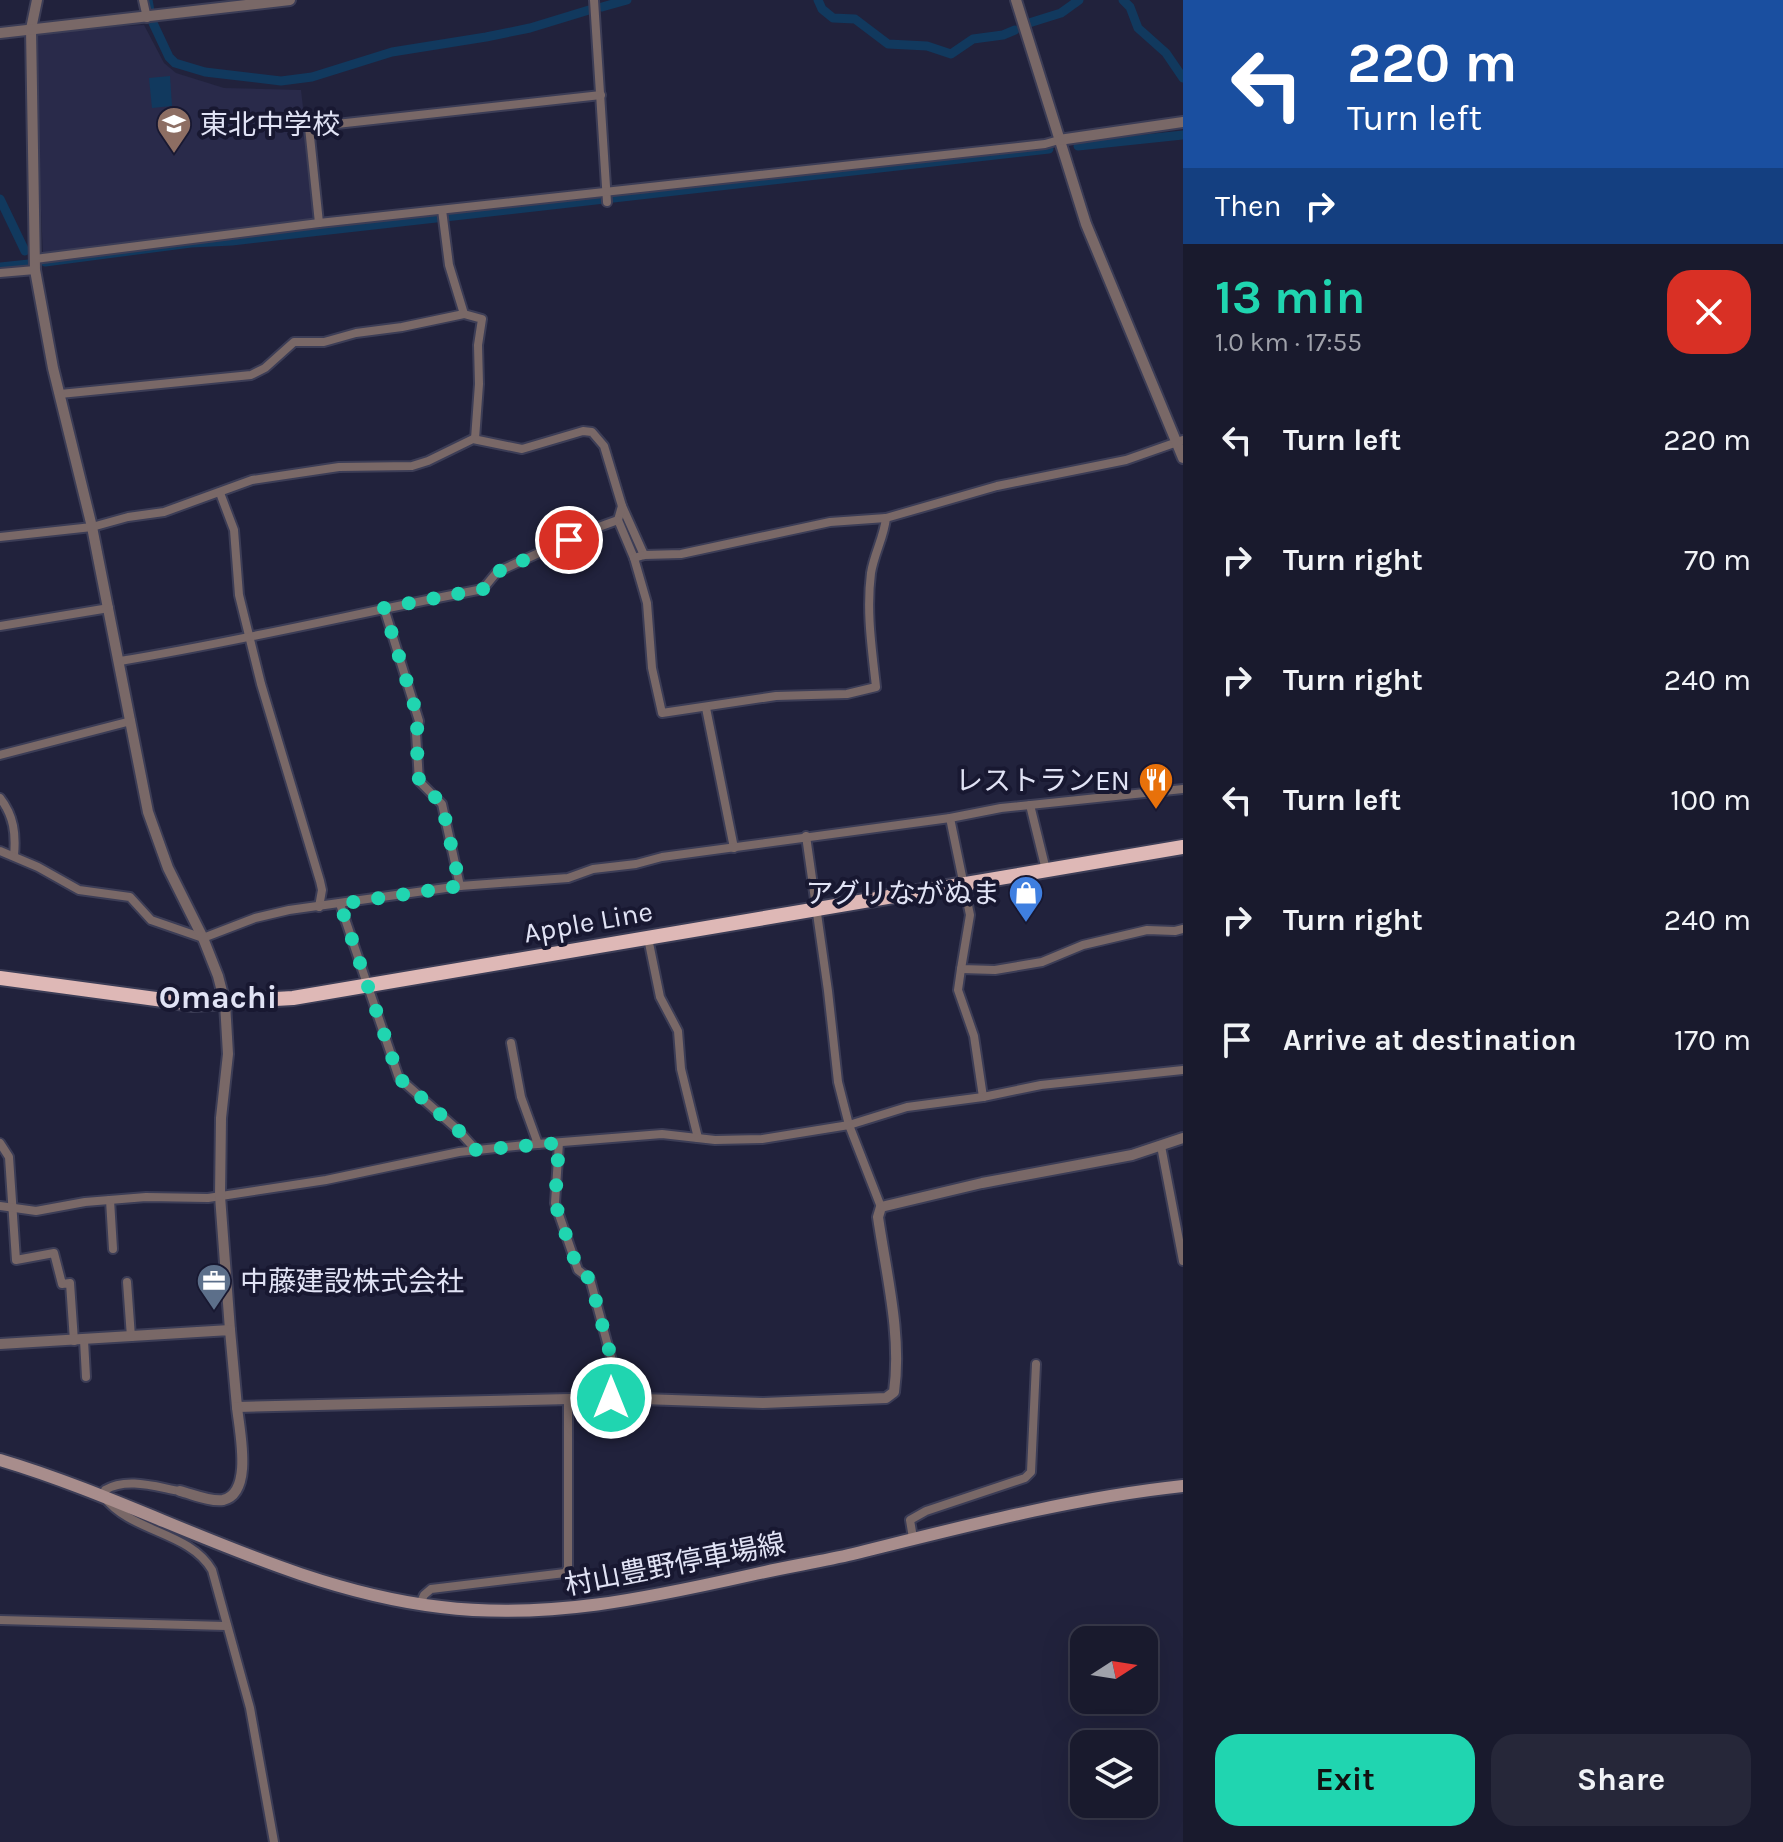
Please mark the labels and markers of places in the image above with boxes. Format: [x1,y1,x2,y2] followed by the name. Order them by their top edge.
[155,105,193,155] school or university icon: 東北中学校
[200,108,340,141] place label: 東北中学校
[535,506,603,574] pin
[1137,761,1175,811] restaurant icon: レストランEN
[955,764,1130,797] place label: レストランEN
[1007,874,1045,924] shop icon: アグリながぬま
[805,877,1000,910] place label: アグリながぬま
[195,1262,233,1312] office icon: 中藤建設株式会社
[240,1265,464,1298] place label: 中藤建設株式会社

